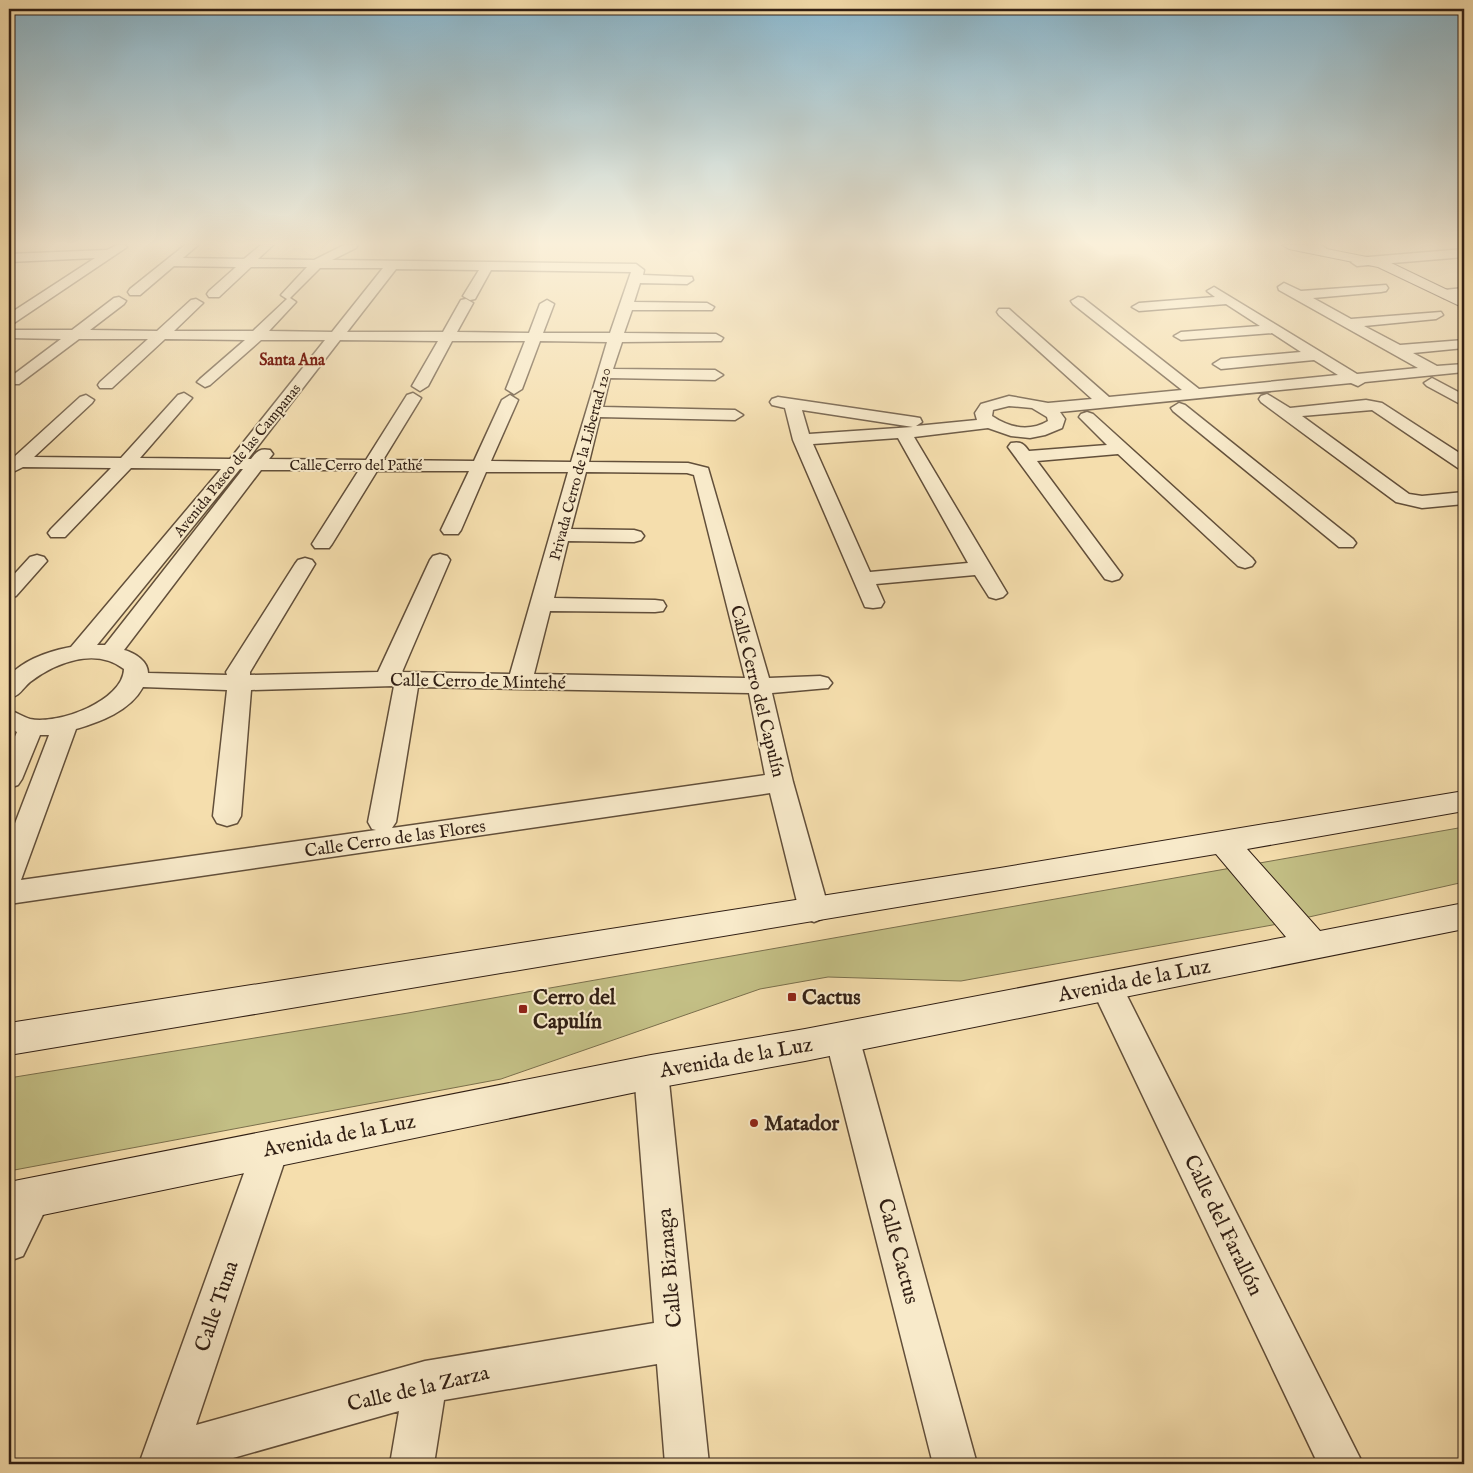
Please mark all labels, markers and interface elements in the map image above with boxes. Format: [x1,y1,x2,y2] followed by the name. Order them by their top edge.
[259,351,326,371] district label: Santa Ana
[546,366,615,563] street label: Privada Cerro de la Libertad 120
[169,380,305,542] street label: Avenida Paseo de las Campanas
[290,456,423,475] street label: Calle Cerro del Pathé
[724,603,789,780] street label: Calle Cerro del Capulín
[390,669,566,696] street label: Calle Cerro de Mintehé
[303,815,487,864] street label: Calle Cerro de las Flores
[1055,953,1213,1010] street label: Avenida de la Luz
[533,985,617,1036] place label: Cerro del Capulín
[802,985,861,1012] place label: Cactus
[786,991,798,1003] marker: Cactus
[517,1003,529,1015] marker: Cerro del Capulín
[657,1032,815,1085] street label: Avenida de la Luz
[260,1108,418,1165] street label: Avenida de la Luz
[764,1111,840,1138] place label: Matador
[748,1117,760,1129] marker: Matador
[1177,1151,1268,1301] street label: Calle del Farallón
[870,1196,925,1307] street label: Calle Cactus
[652,1206,689,1329] street label: Calle Biznaga
[189,1257,246,1355] street label: Calle Tuna
[345,1360,493,1419] street label: Calle de la Zarza

